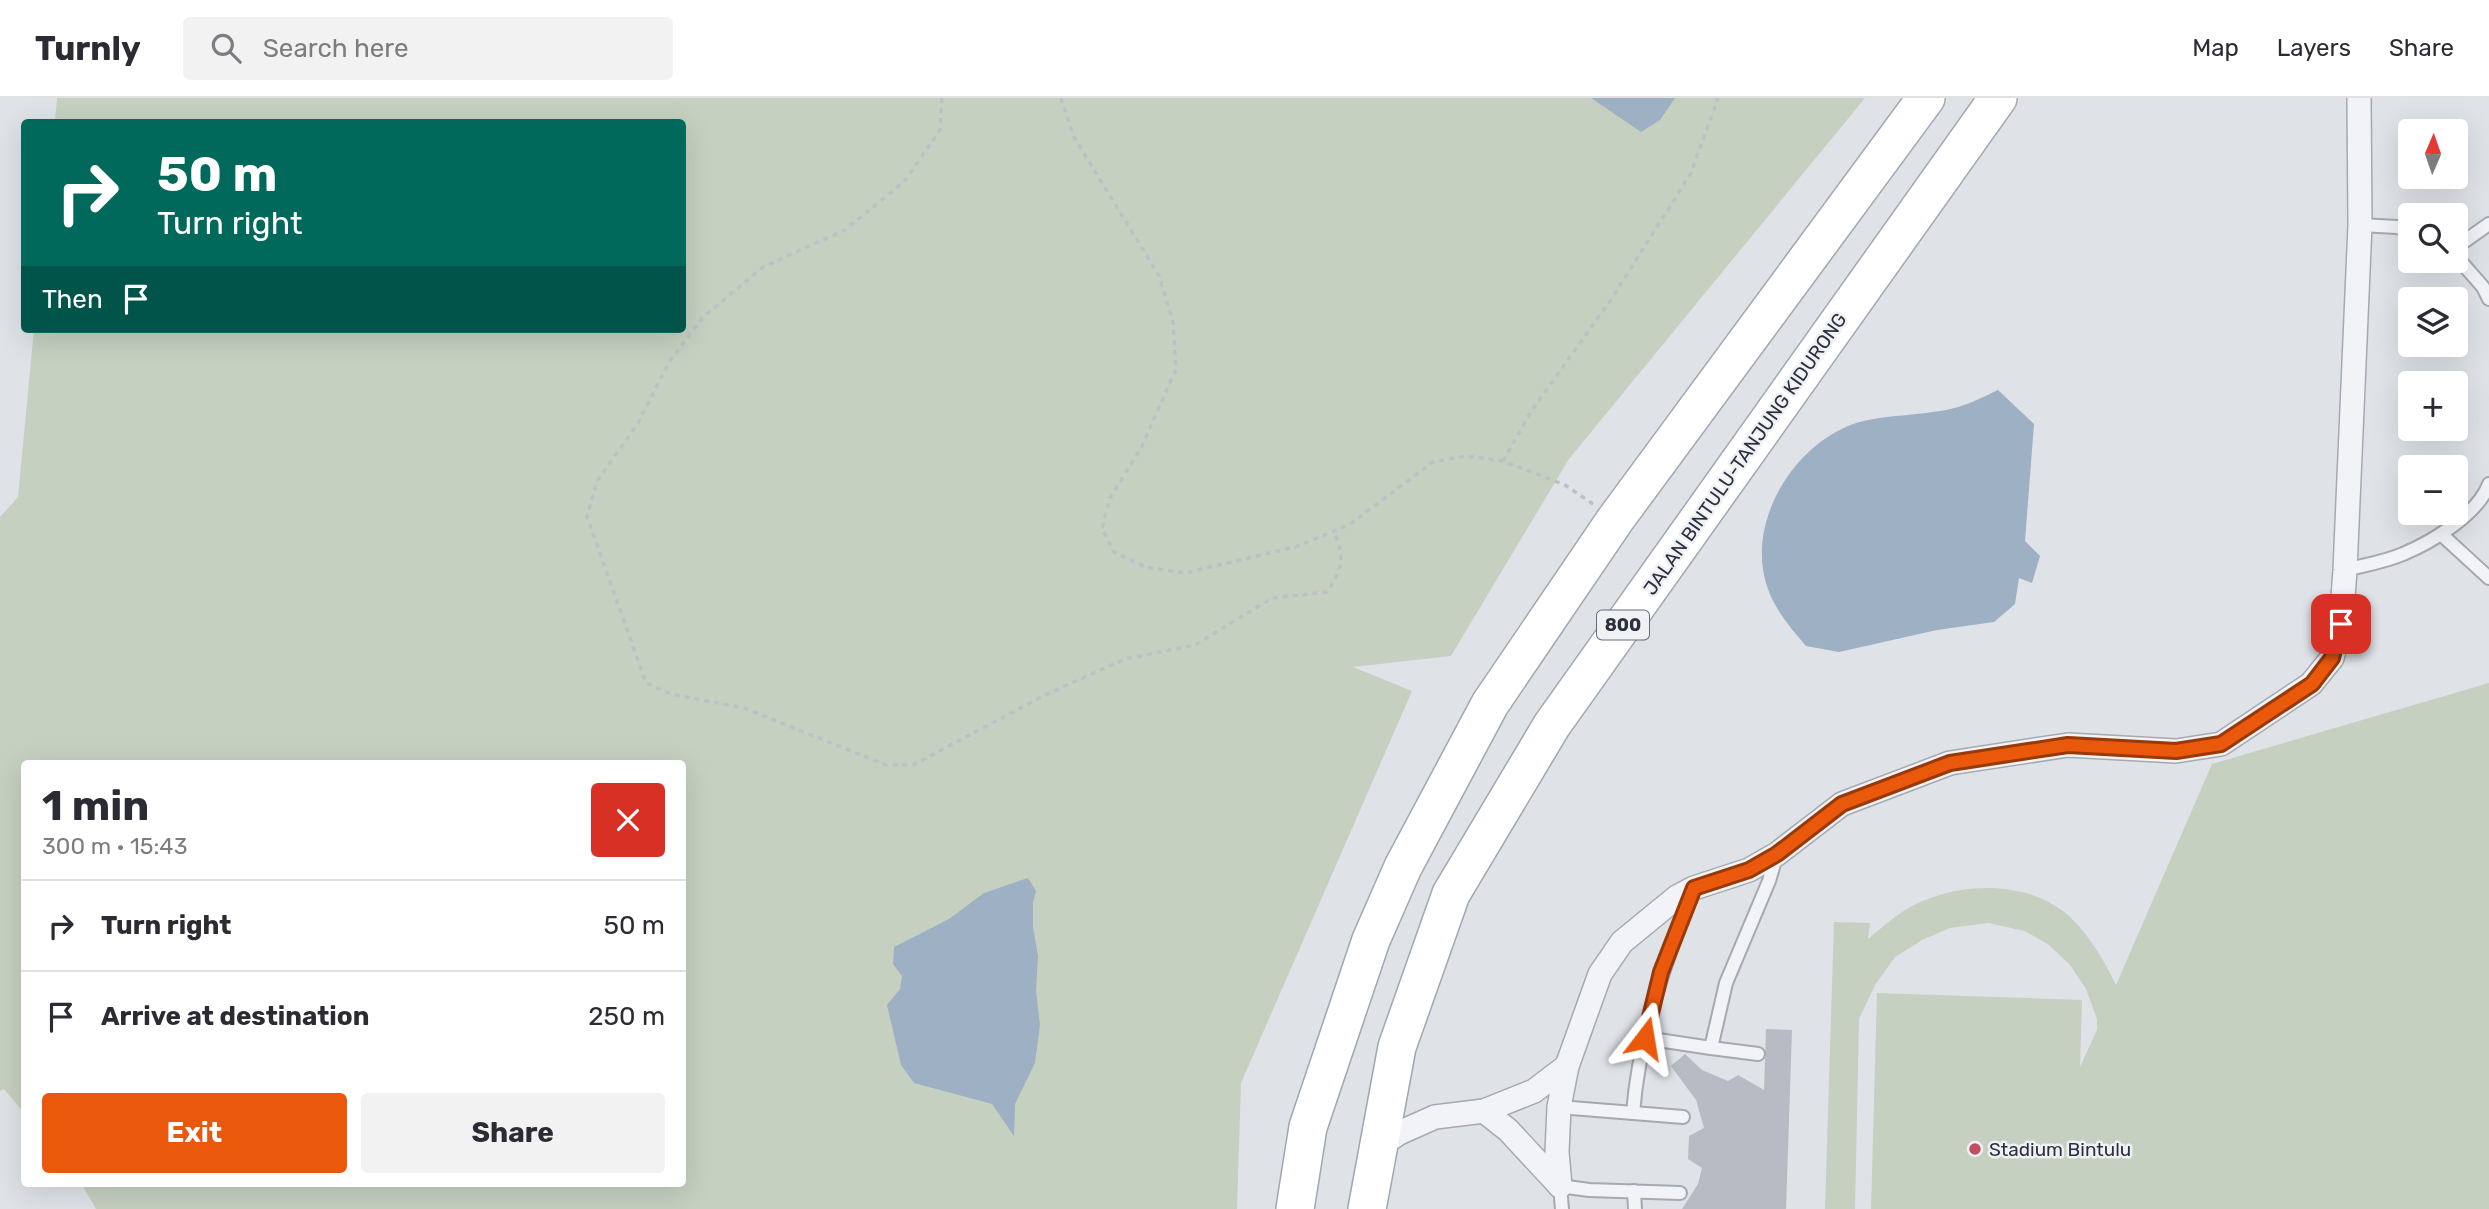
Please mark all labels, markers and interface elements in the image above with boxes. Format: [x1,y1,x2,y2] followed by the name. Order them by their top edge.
[183,17,673,80] search box
[35,29,141,68] text: Turnly
[207,29,245,67] icon: search
[263,33,409,64] text: Search here
[2192,34,2239,62] text: Map
[2277,34,2351,62] text: Layers
[2389,34,2454,62] text: Share
[2398,119,2468,189] north arrow
[2398,119,2468,525] map controls
[157,145,277,203] text: 50 m
[42,147,133,238] icon: right
[2398,203,2468,273] button: search
[157,204,302,242] text: Turn right
[117,280,155,318] icon: arrive
[42,284,103,315] text: Then
[2398,287,2468,357] button: layers
[1638,309,1852,599] street label: JALAN BINTULU-TANJUNG KIDURONG
[2398,371,2468,441] button: +
[2398,455,2468,525] button: −
[2311,594,2371,654] pin
[2322,605,2360,643] icon: arrive
[1597,610,1649,640] road number: 800
[42,781,149,831] text: 1 min
[591,783,665,857] button: close
[42,832,187,860] text: 300 m · 15:43
[42,907,80,945] icon: right
[101,910,231,941] text: Turn right
[604,910,665,941] text: 50 m
[42,998,80,1036] icon: arrive
[101,1001,369,1032] text: Arrive at destination
[588,1001,665,1032] text: 250 m
[1608,1001,1682,1075] position arrow
[42,1093,347,1173] button: Exit
[361,1093,665,1173] button: Share
[1989,1138,2131,1161] place label: Stadium Bintulu
[1967,1141,1983,1157] marker: Stadium Bintulu

